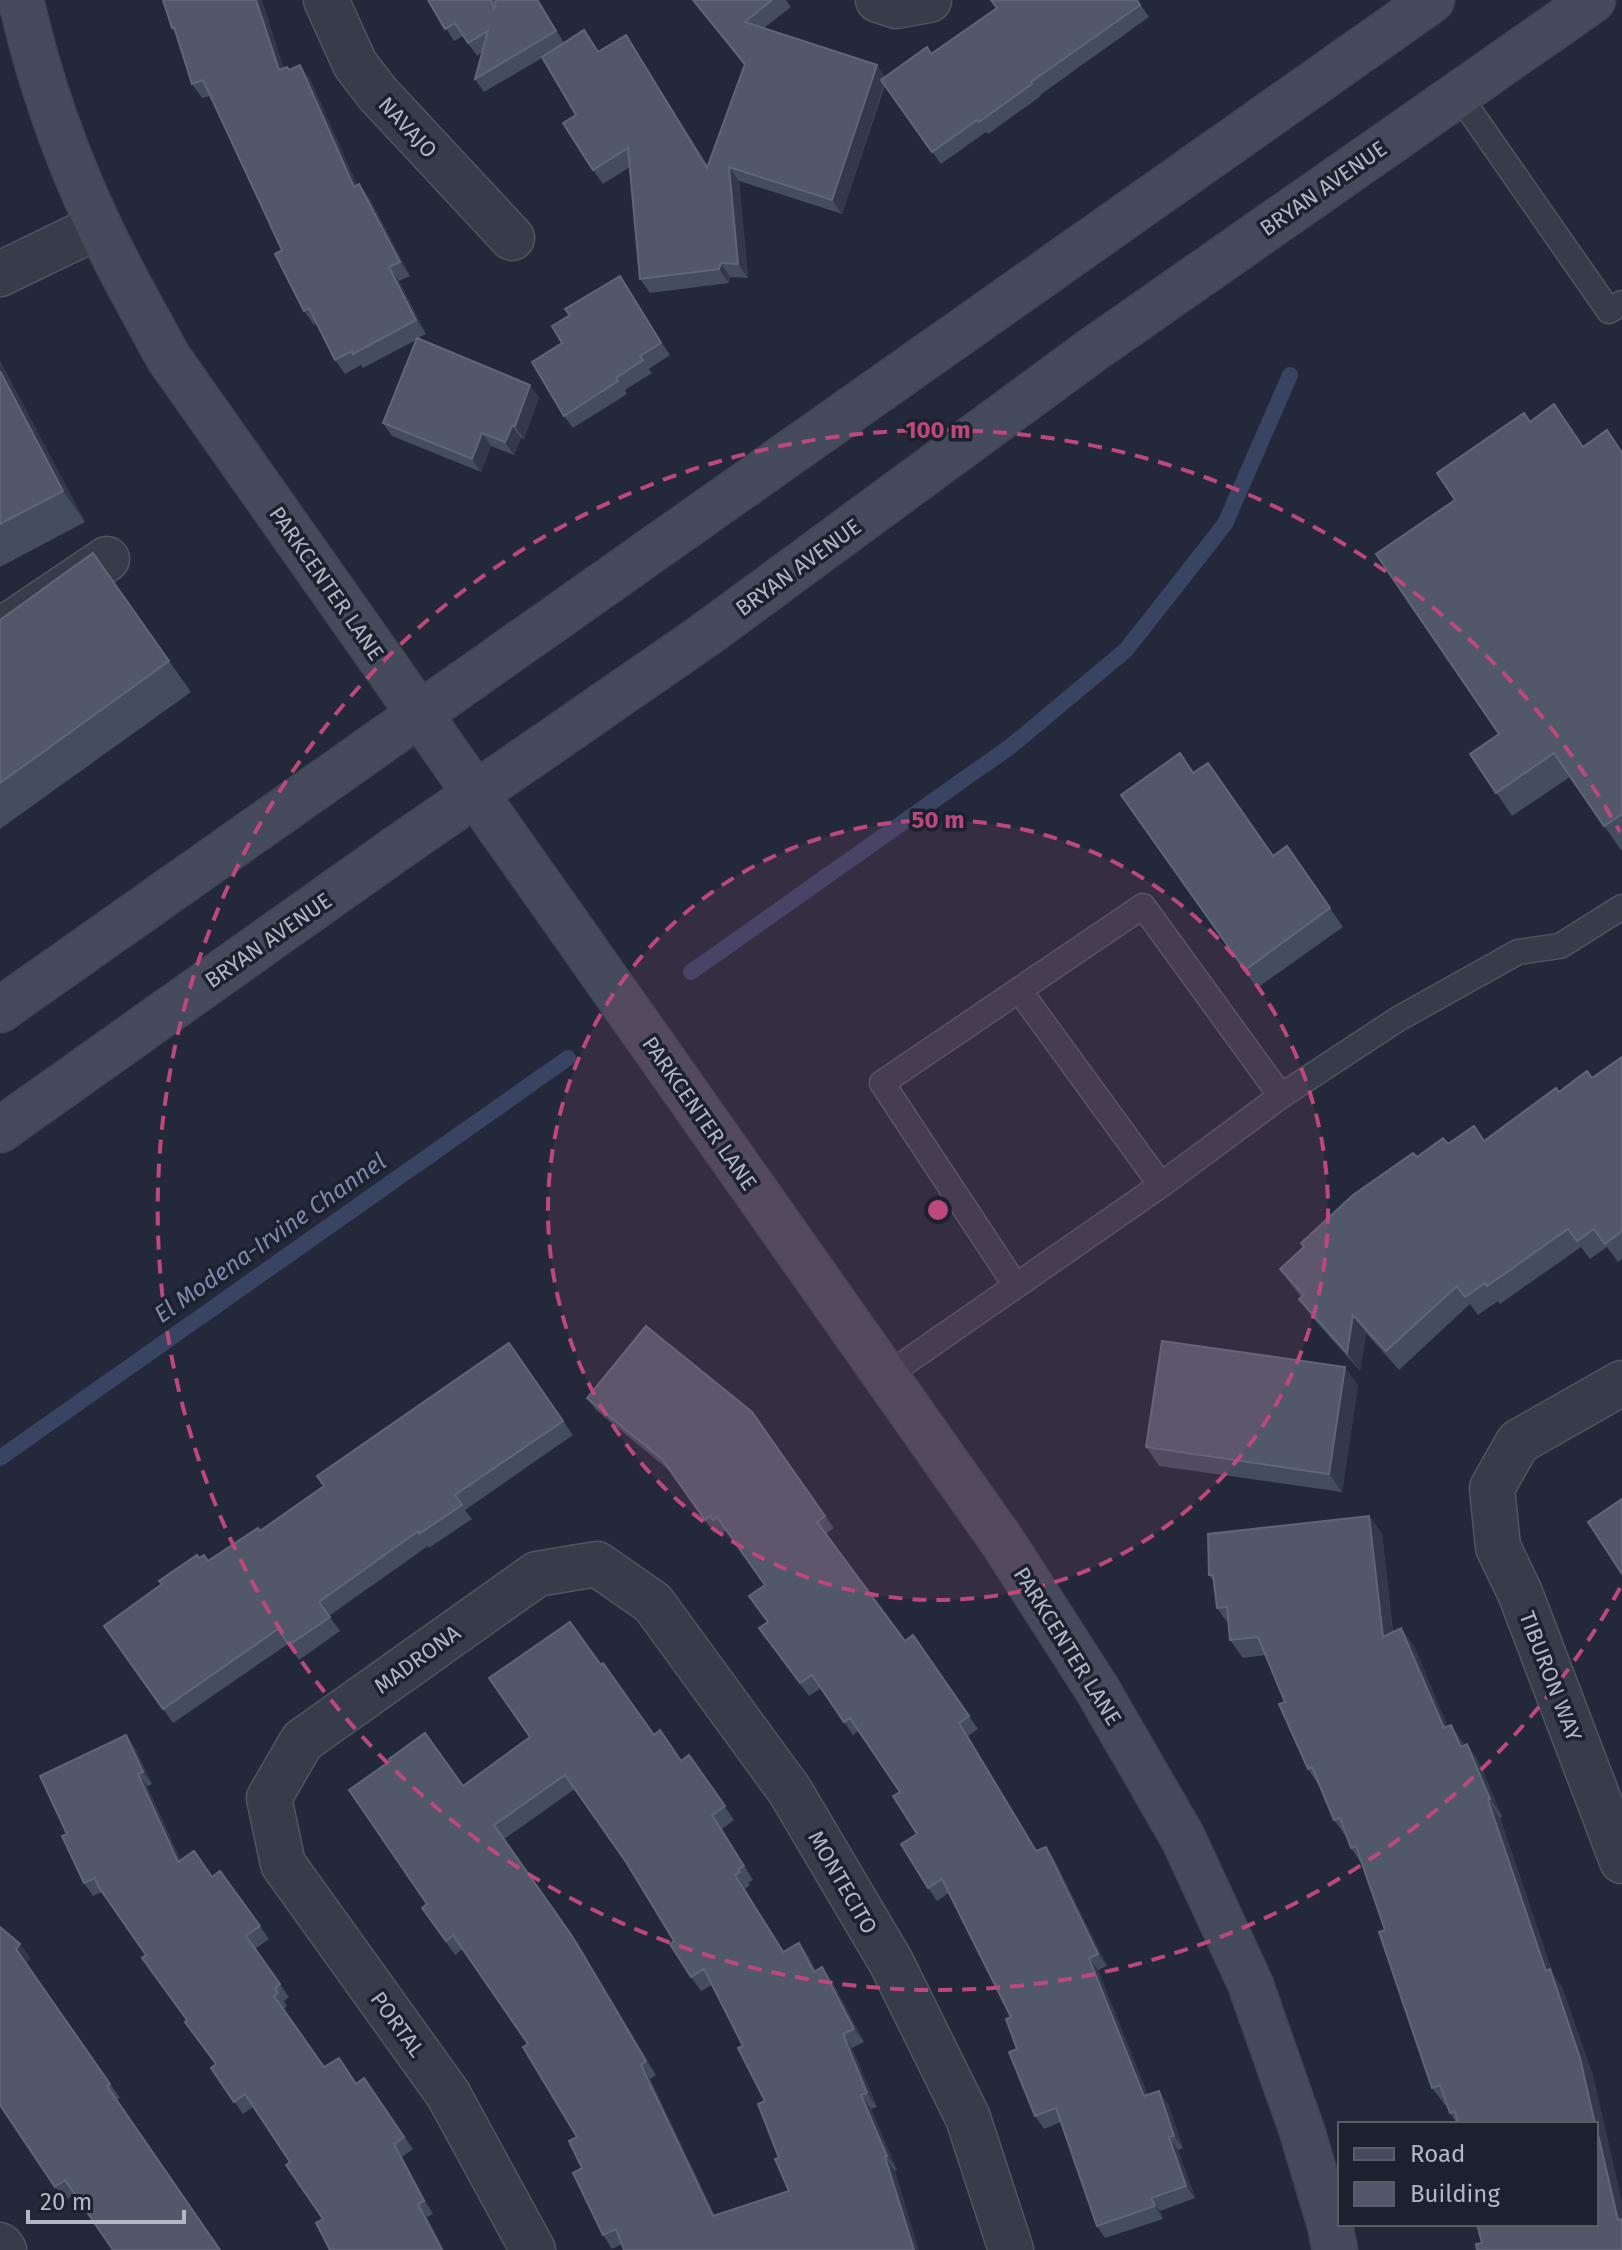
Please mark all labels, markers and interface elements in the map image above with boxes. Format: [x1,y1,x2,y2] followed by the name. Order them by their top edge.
[373,91,443,164] street label: NAVAJO
[1255,135,1392,242] street label: BRYAN AVENUE
[905,416,971,444] text: 100 m
[263,501,390,665] street label: PARKCENTER LANE
[730,513,866,622] street label: BRYAN AVENUE
[912,806,964,834] text: 50 m
[200,887,337,994] street label: BRYAN AVENUE
[636,1031,763,1195] street label: PARKCENTER LANE
[149,1147,391,1329] water label: El Modena-Irvine Channel
[924,1196,952,1224] centre of rings
[1008,1562,1127,1731] street label: PARKCENTER LANE
[1513,1607,1588,1745] street label: TIBURON WAY
[369,1619,466,1700] street label: MADRONA
[802,1826,883,1939] street label: MONTECITO
[365,1986,430,2062] street label: PORTAL
[1338,2122,1598,2226] legend
[1410,2140,1465,2168] text: Road
[28,2174,184,2224] scale bar
[1410,2180,1500,2208] text: Building
[40,2188,92,2216] text: 20 m

